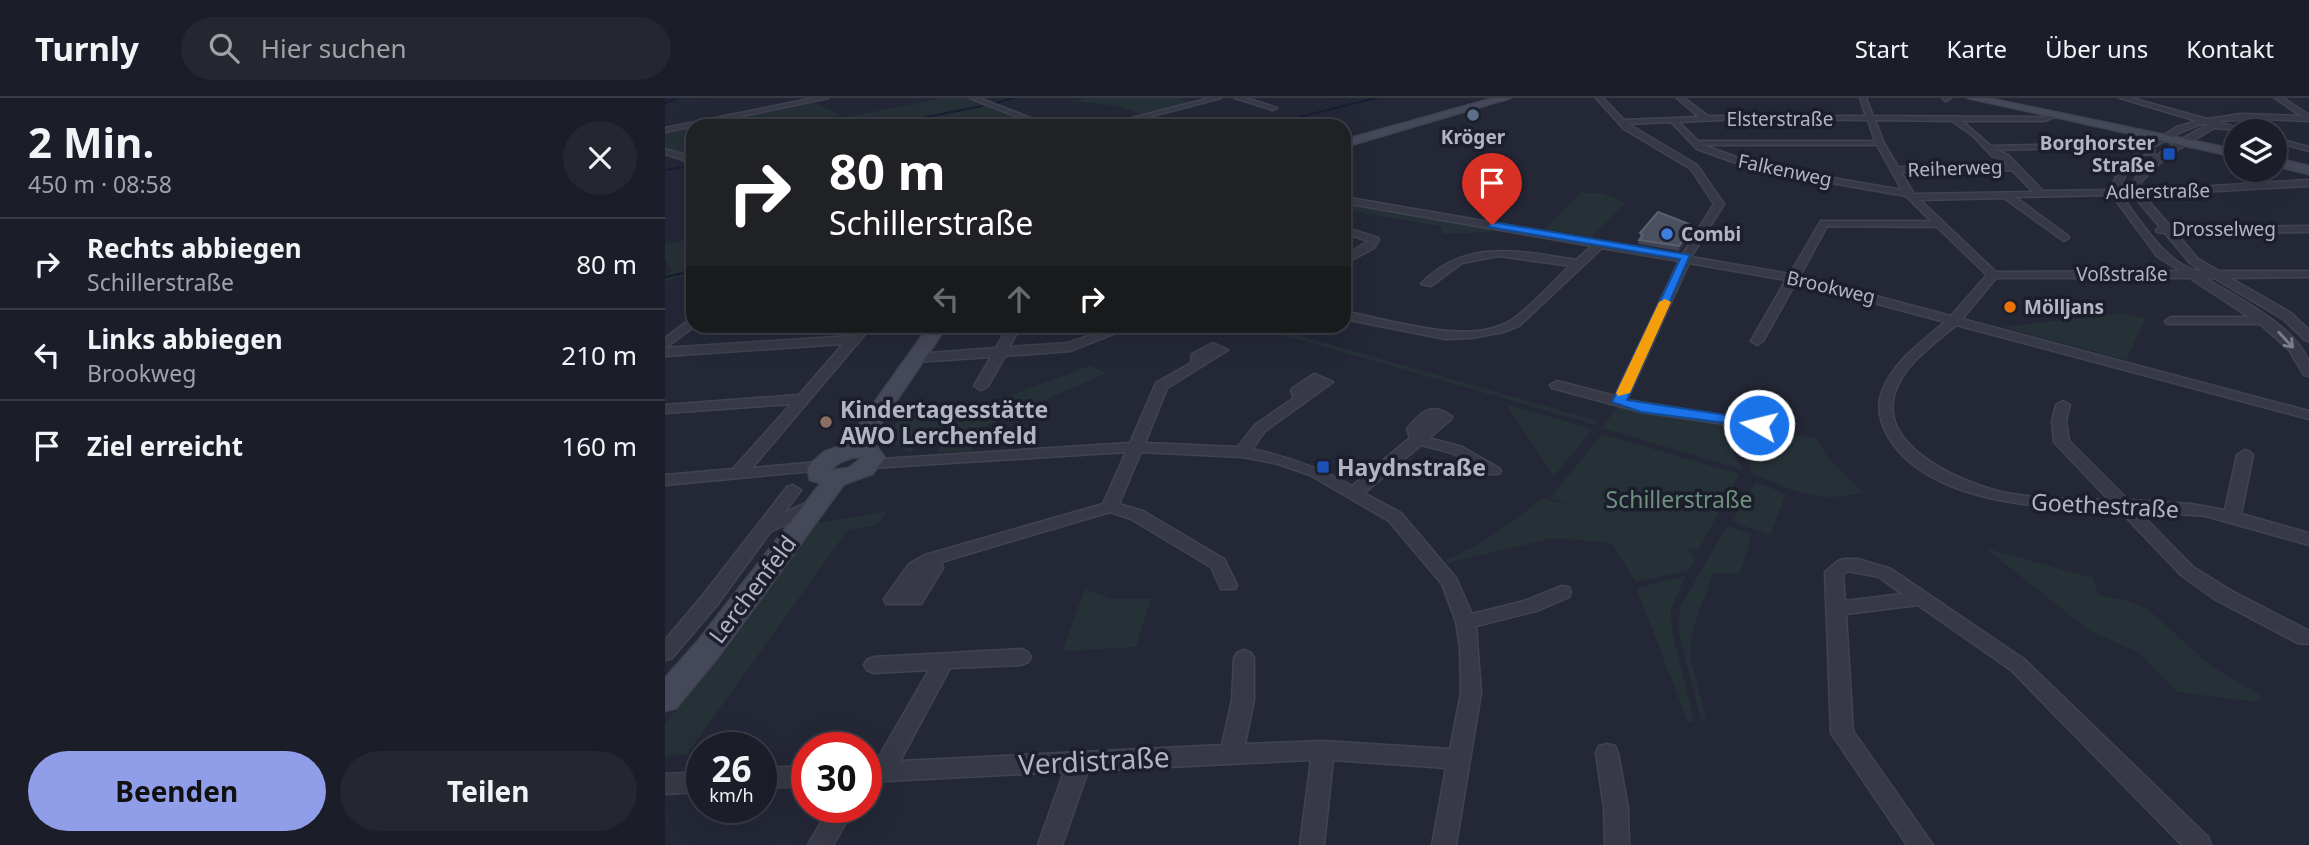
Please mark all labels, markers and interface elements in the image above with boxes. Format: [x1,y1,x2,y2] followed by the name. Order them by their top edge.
[181,17,671,80] search box
[35,26,139,71] text: Turnly
[205,29,243,67] icon: search
[261,30,407,66] text: Hier suchen
[1855,32,1909,65] text: Start
[1947,32,2007,65] text: Karte
[2045,32,2148,65] text: Über uns
[2186,32,2274,65] text: Kontakt
[1727,106,1833,132] street label: Elsterstraße
[1465,107,1481,123] marker: Kröger
[28,113,154,170] text: 2 Min.
[2224,119,2287,182] map controls
[2224,119,2287,182] button: layers
[563,121,637,195] button: close
[1441,124,1506,150] place label: Kröger
[2040,130,2155,178] place label: Borghorster Straße
[829,138,946,204] text: 80 m
[2161,146,2177,162] marker: Borghorster Straße
[714,147,805,238] icon: right
[1736,147,1834,193] street label: Falkenweg
[1462,153,1522,225] pin
[1907,153,2003,183] street label: Reiherweg
[1473,164,1511,202] icon: arrive
[28,168,172,200] text: 450 m · 08:58
[2106,177,2210,205] street label: Adlerstraße
[829,201,1033,244] text: Schillerstraße
[2172,216,2276,242] street label: Drosselweg
[1681,221,1741,247] place label: Combi
[1659,226,1675,242] marker: Combi
[87,230,302,266] text: Rechts abbiegen
[28,245,66,283] icon: right
[576,246,637,282] text: 80 m
[2076,261,2168,287] street label: Voßstraße
[1784,264,1878,310] street label: Brookweg
[87,266,234,298] text: Schillerstraße
[927,280,965,318] icon: left
[1000,280,1038,318] icon: ahead
[1073,280,1111,318] icon: right
[2024,294,2104,320] place label: Mölljans
[2002,299,2018,315] marker: Mölljans
[87,321,283,357] text: Links abbiegen
[2278,331,2295,348] one-way arrow
[28,336,66,374] icon: left
[561,337,637,373] text: 210 m
[87,357,196,389] text: Brookweg
[1722,388,1796,462] position arrow
[840,393,1048,451] place label: Kindertagesstätte AWO Lerchenfeld
[818,414,834,430] marker: Kindertagesstätte AWO Lerchenfeld
[28,427,66,465] icon: arrive
[87,428,243,464] text: Ziel erreicht
[561,428,637,464] text: 160 m
[1337,451,1486,483] place label: Haydnstraße
[1315,459,1331,475] marker: Haydnstraße
[1606,483,1752,515] park label: Schillerstraße
[2030,485,2180,525] street label: Goethestraße
[701,528,803,650] street label: Lerchenfeld
[791,732,882,823] speed limit sign: 30
[1018,737,1170,783] street label: Verdistraße
[711,745,752,792] text: 26
[28,751,326,831] button: Beenden
[340,751,637,831] button: Teilen
[709,783,754,807] text: km/h

